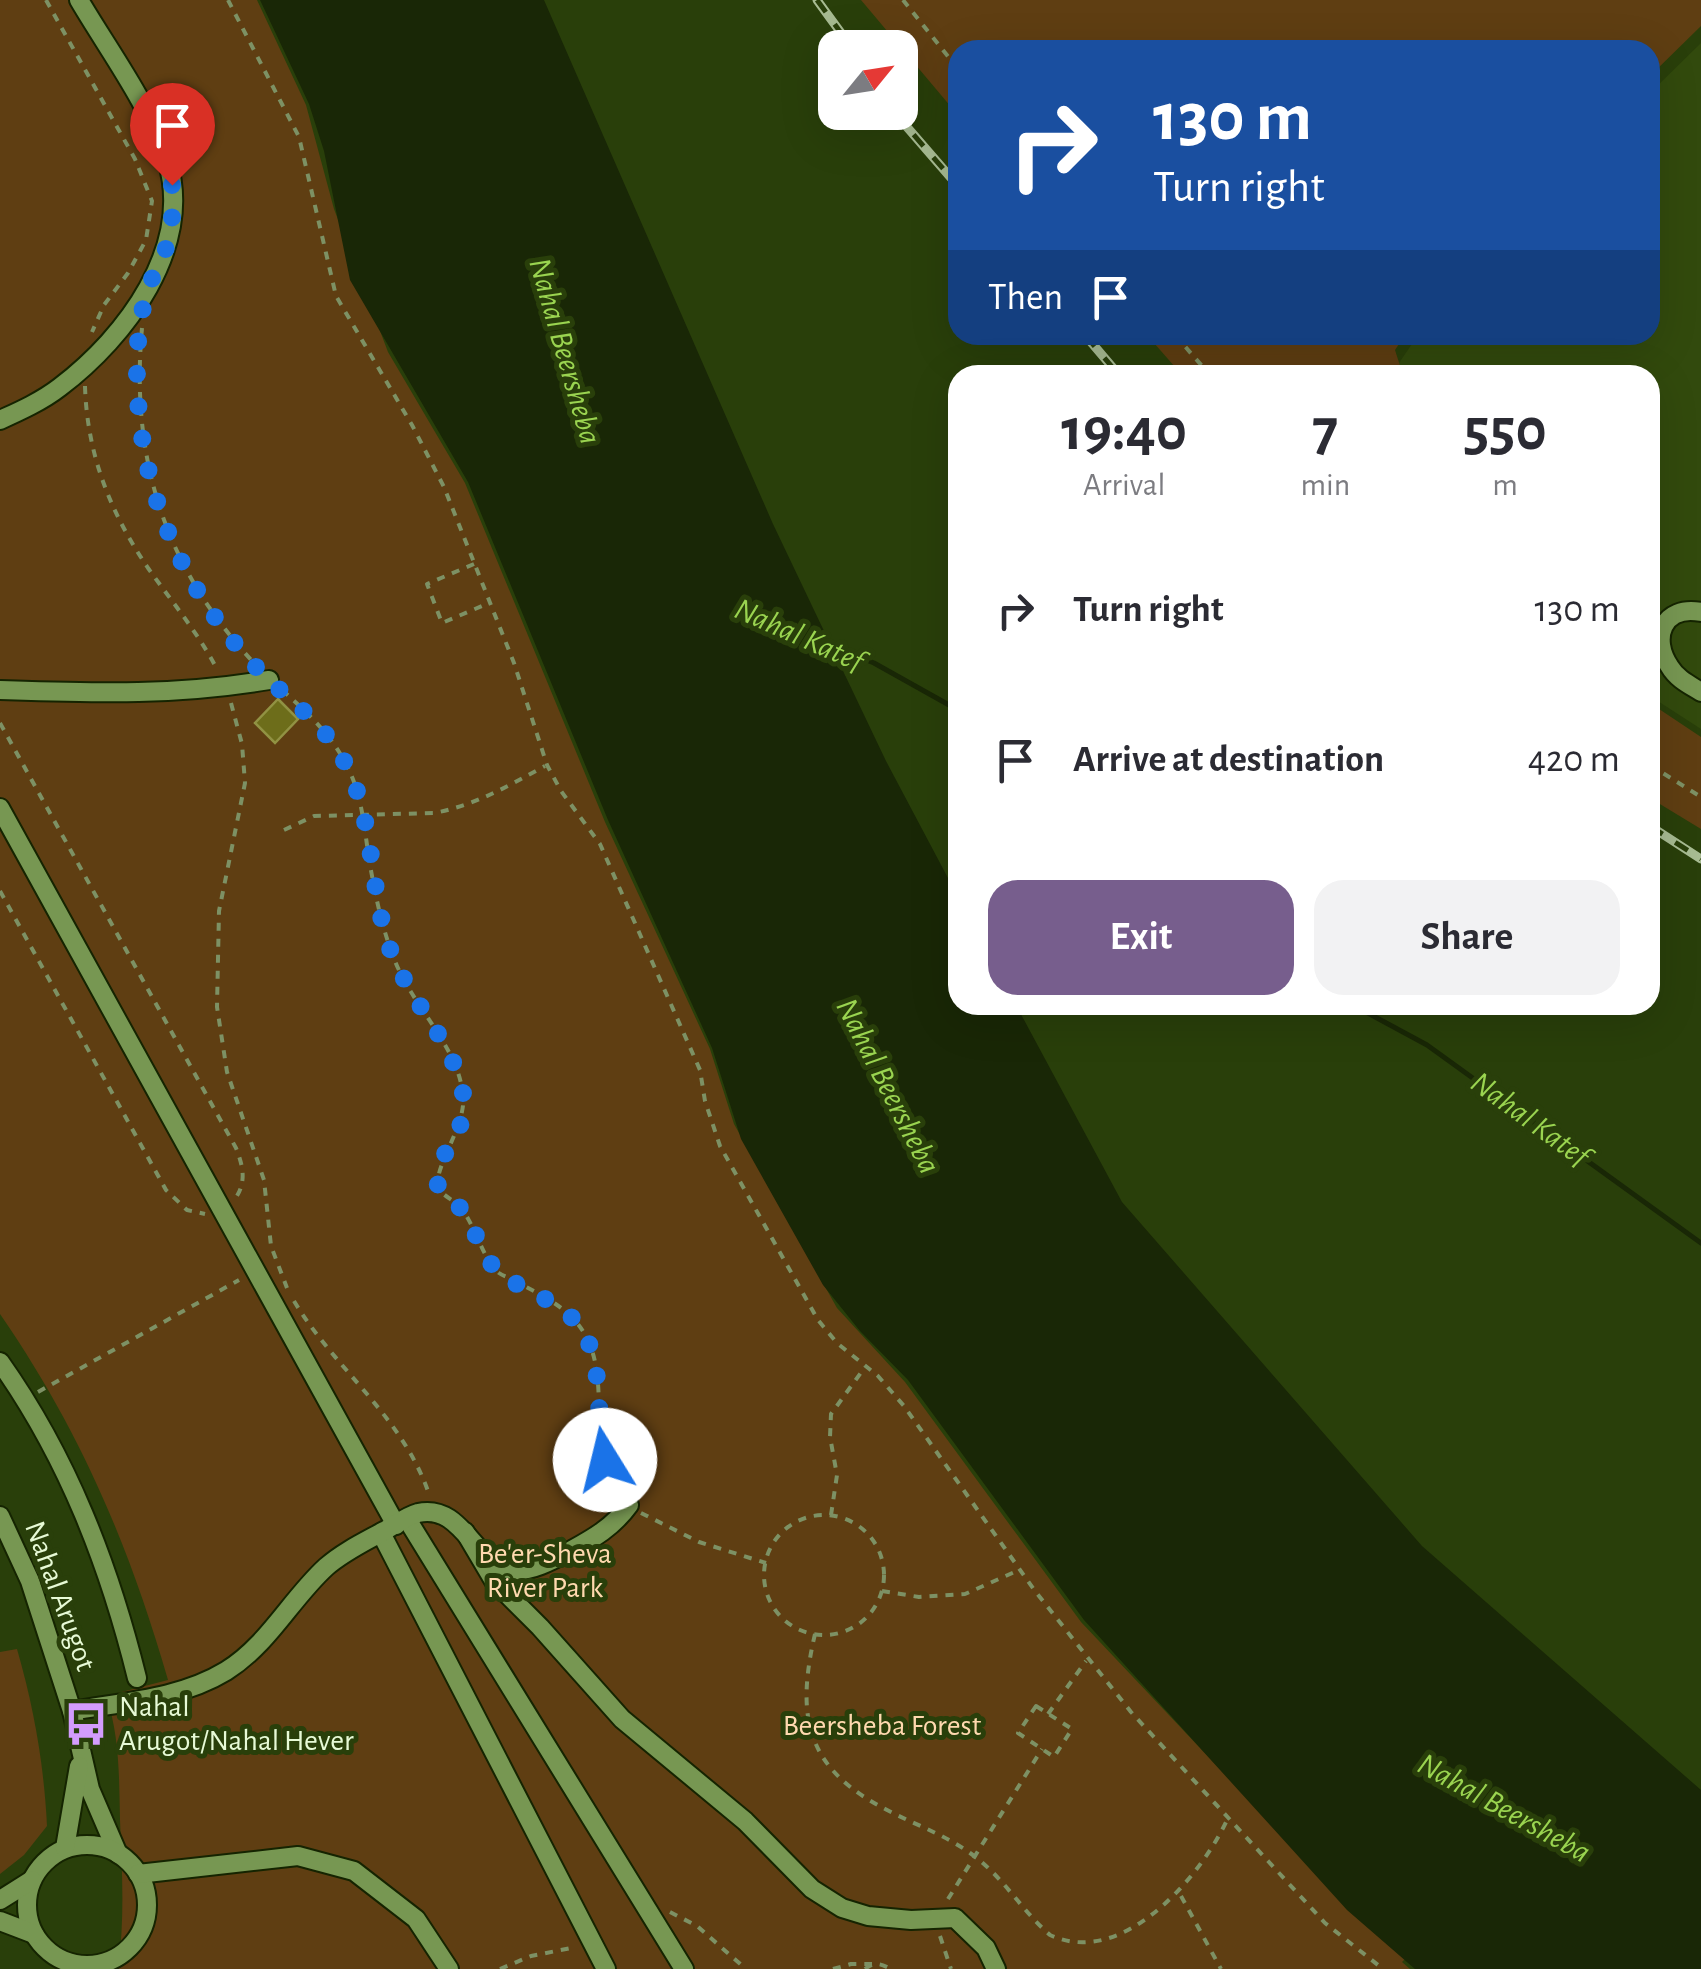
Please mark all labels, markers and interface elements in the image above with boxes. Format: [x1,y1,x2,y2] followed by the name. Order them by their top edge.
[818,30,918,130] north arrow
[818,30,918,130] map controls
[988,80,1118,210] icon: right
[130,83,215,186] pin
[1153,83,1312,153] text: 130 m
[145,98,200,153] icon: arrive
[1153,165,1325,210] text: Turn right
[523,254,607,448] water label: Nahal Beersheba
[1083,270,1138,325] icon: arrive
[988,279,1063,317] text: Then
[1061,401,1187,461] text: 19:40
[1312,401,1338,461] text: 7
[1464,401,1547,461] text: 550
[1083,469,1165,501] text: Arrival
[1300,469,1350,501] text: min
[1492,469,1518,501] text: m
[988,583,1043,638] icon: right
[1073,591,1223,629] text: Turn right
[1535,591,1620,629] text: 130 m
[730,592,873,680] water label: Nahal Katef
[988,733,1043,788] icon: arrive
[1073,741,1384,779] text: Arrive at destination
[1528,741,1620,779] text: 420 m
[988,880,1294,995] button: Exit
[1314,880,1620,995] button: Share
[830,993,946,1179] water label: Nahal Beersheba
[1465,1066,1599,1175] water label: Nahal Katef
[553,1408,657,1512] position arrow
[19,1517,101,1675] street label: Nahal Arugot
[478,1539,612,1603] park label: Be'er-Sheva River Park
[119,1692,354,1756] place label: Nahal Arugot/Nahal Hever
[62,1700,110,1748] bus stop icon: Nahal Arugot/Nahal Hever
[783,1711,982,1741] park label: Beersheba Forest
[1412,1747,1596,1869] water label: Nahal Beersheba

